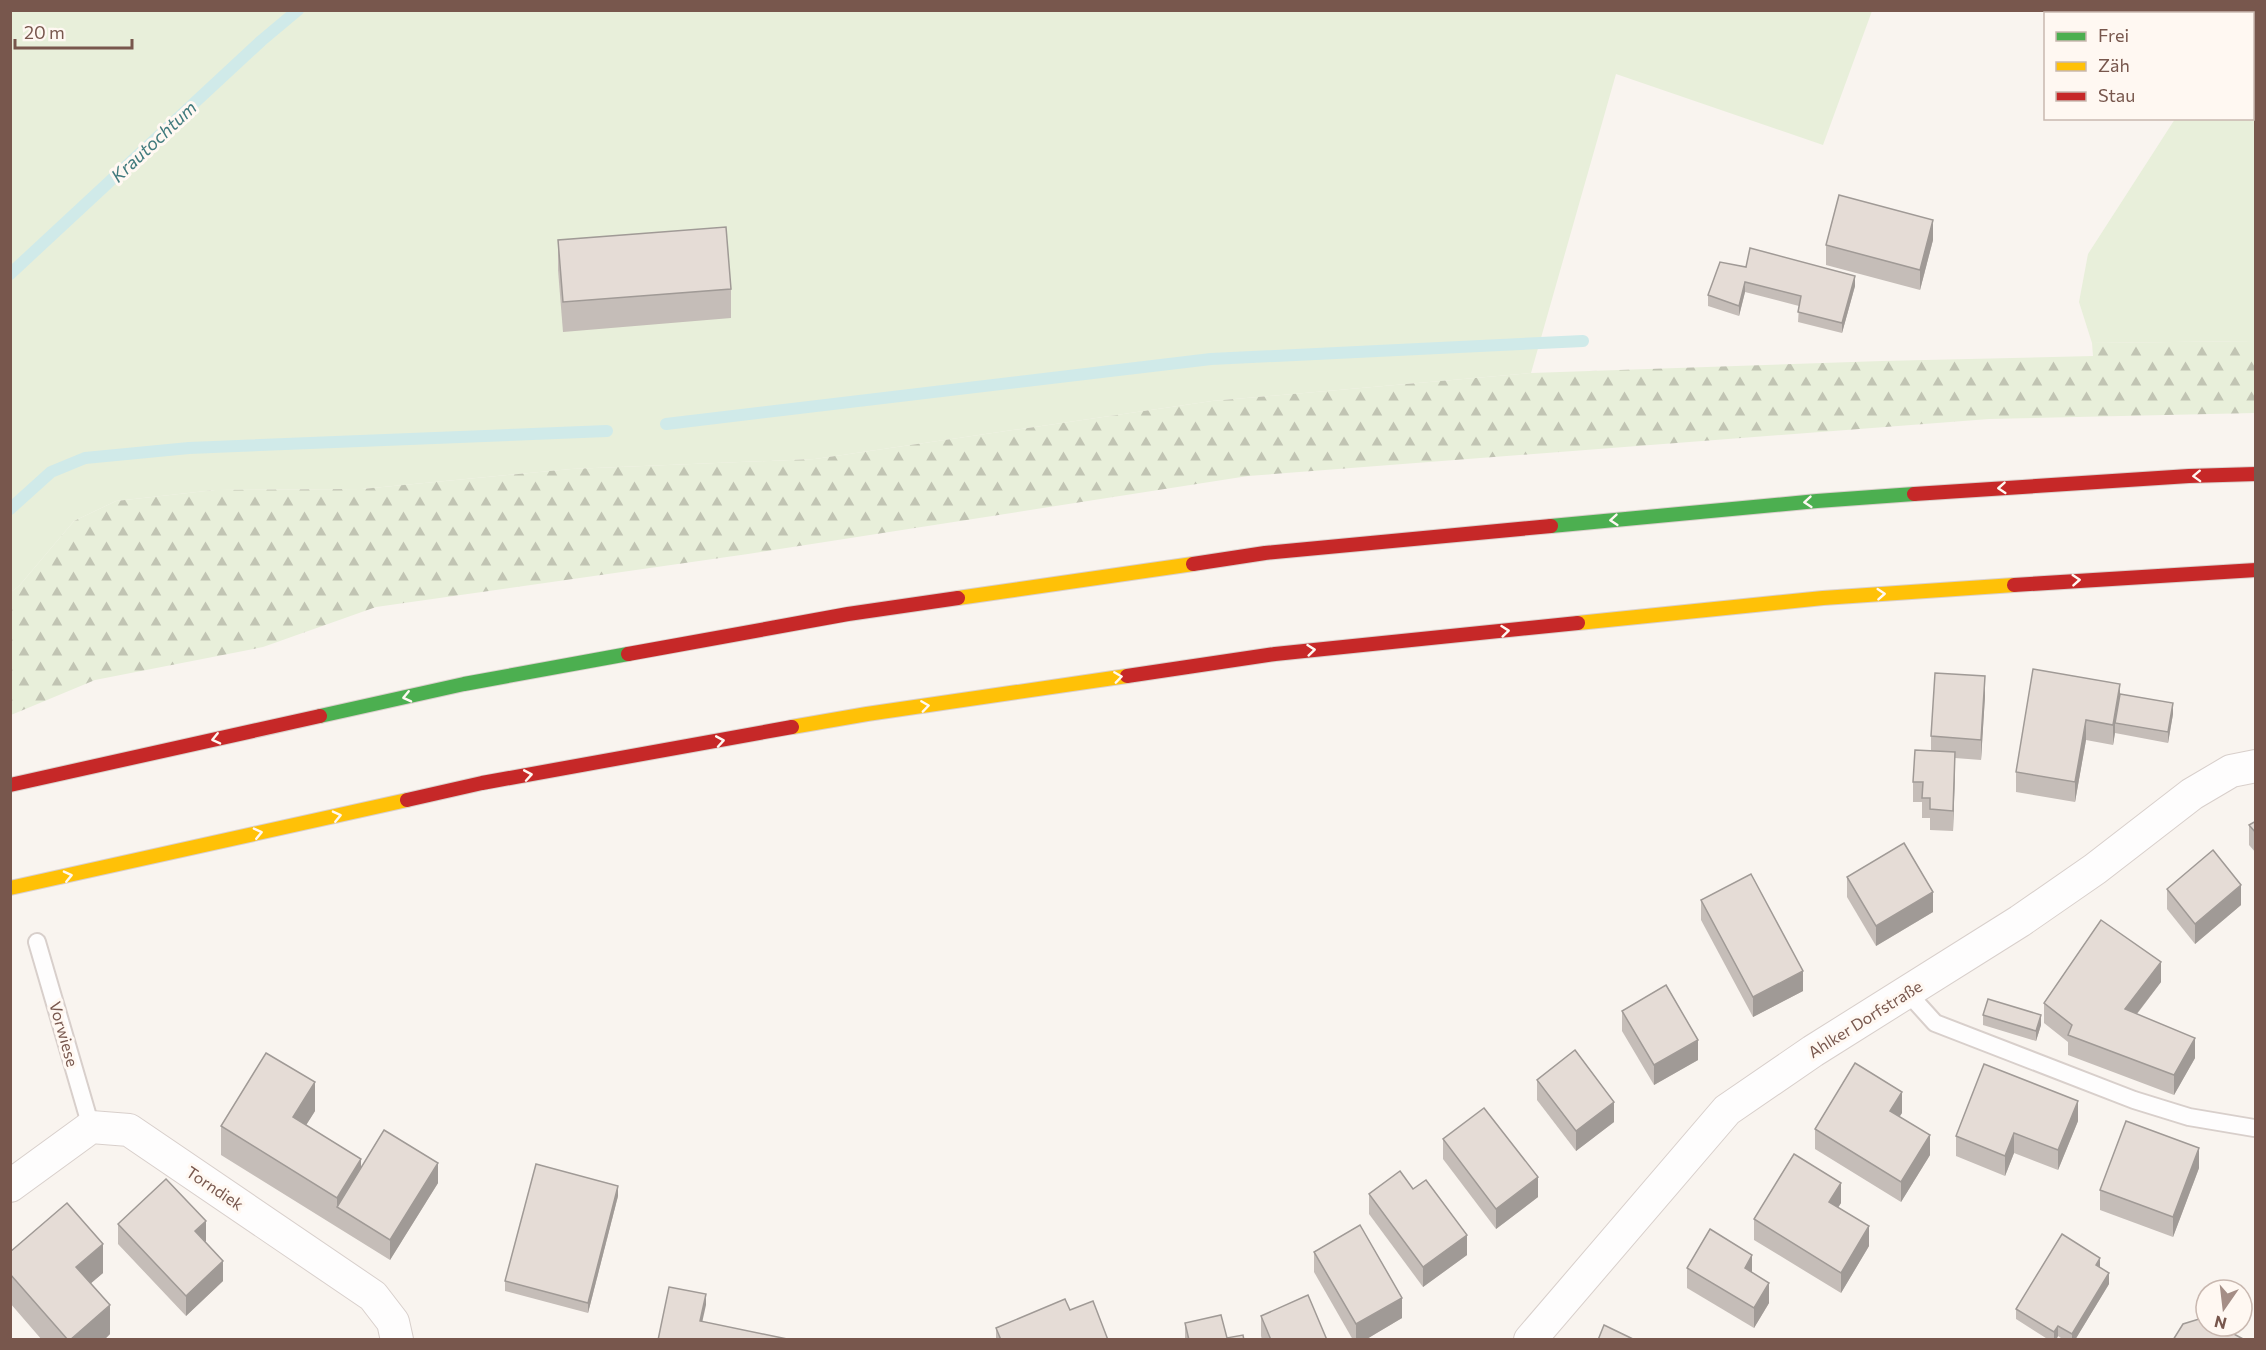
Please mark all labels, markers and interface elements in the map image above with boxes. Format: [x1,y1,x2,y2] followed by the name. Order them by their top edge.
[15,12,132,50] scale bar
[2044,12,2254,120] legend
[24,21,65,43] text: 20 m
[2098,24,2129,46] text: Frei
[2098,54,2130,76] text: Zäh
[2098,84,2135,106] text: Stau
[106,96,201,186] water label: Krautochtum
[2193,470,2202,482] one-way arrow
[1998,482,2007,495] one-way arrow
[1803,495,1812,508] one-way arrow
[1609,513,1618,526] one-way arrow
[2071,574,2080,587] one-way arrow
[1877,587,1886,600] one-way arrow
[1500,625,1509,637] one-way arrow
[1306,645,1315,657] one-way arrow
[1113,672,1122,684] one-way arrow
[402,689,412,702] one-way arrow
[920,700,929,712] one-way arrow
[211,732,221,745] one-way arrow
[715,735,724,747] one-way arrow
[523,769,533,782] one-way arrow
[332,810,342,823] one-way arrow
[253,827,263,840] one-way arrow
[62,870,72,883] one-way arrow
[1804,976,1925,1061] street label: Ahlker Dorfstraße
[46,999,83,1069] street label: Vorwiese
[183,1162,248,1214] street label: Torndiek
[2194,1278,2254,1338] north arrow
[2212,1312,2228,1334] text: N

